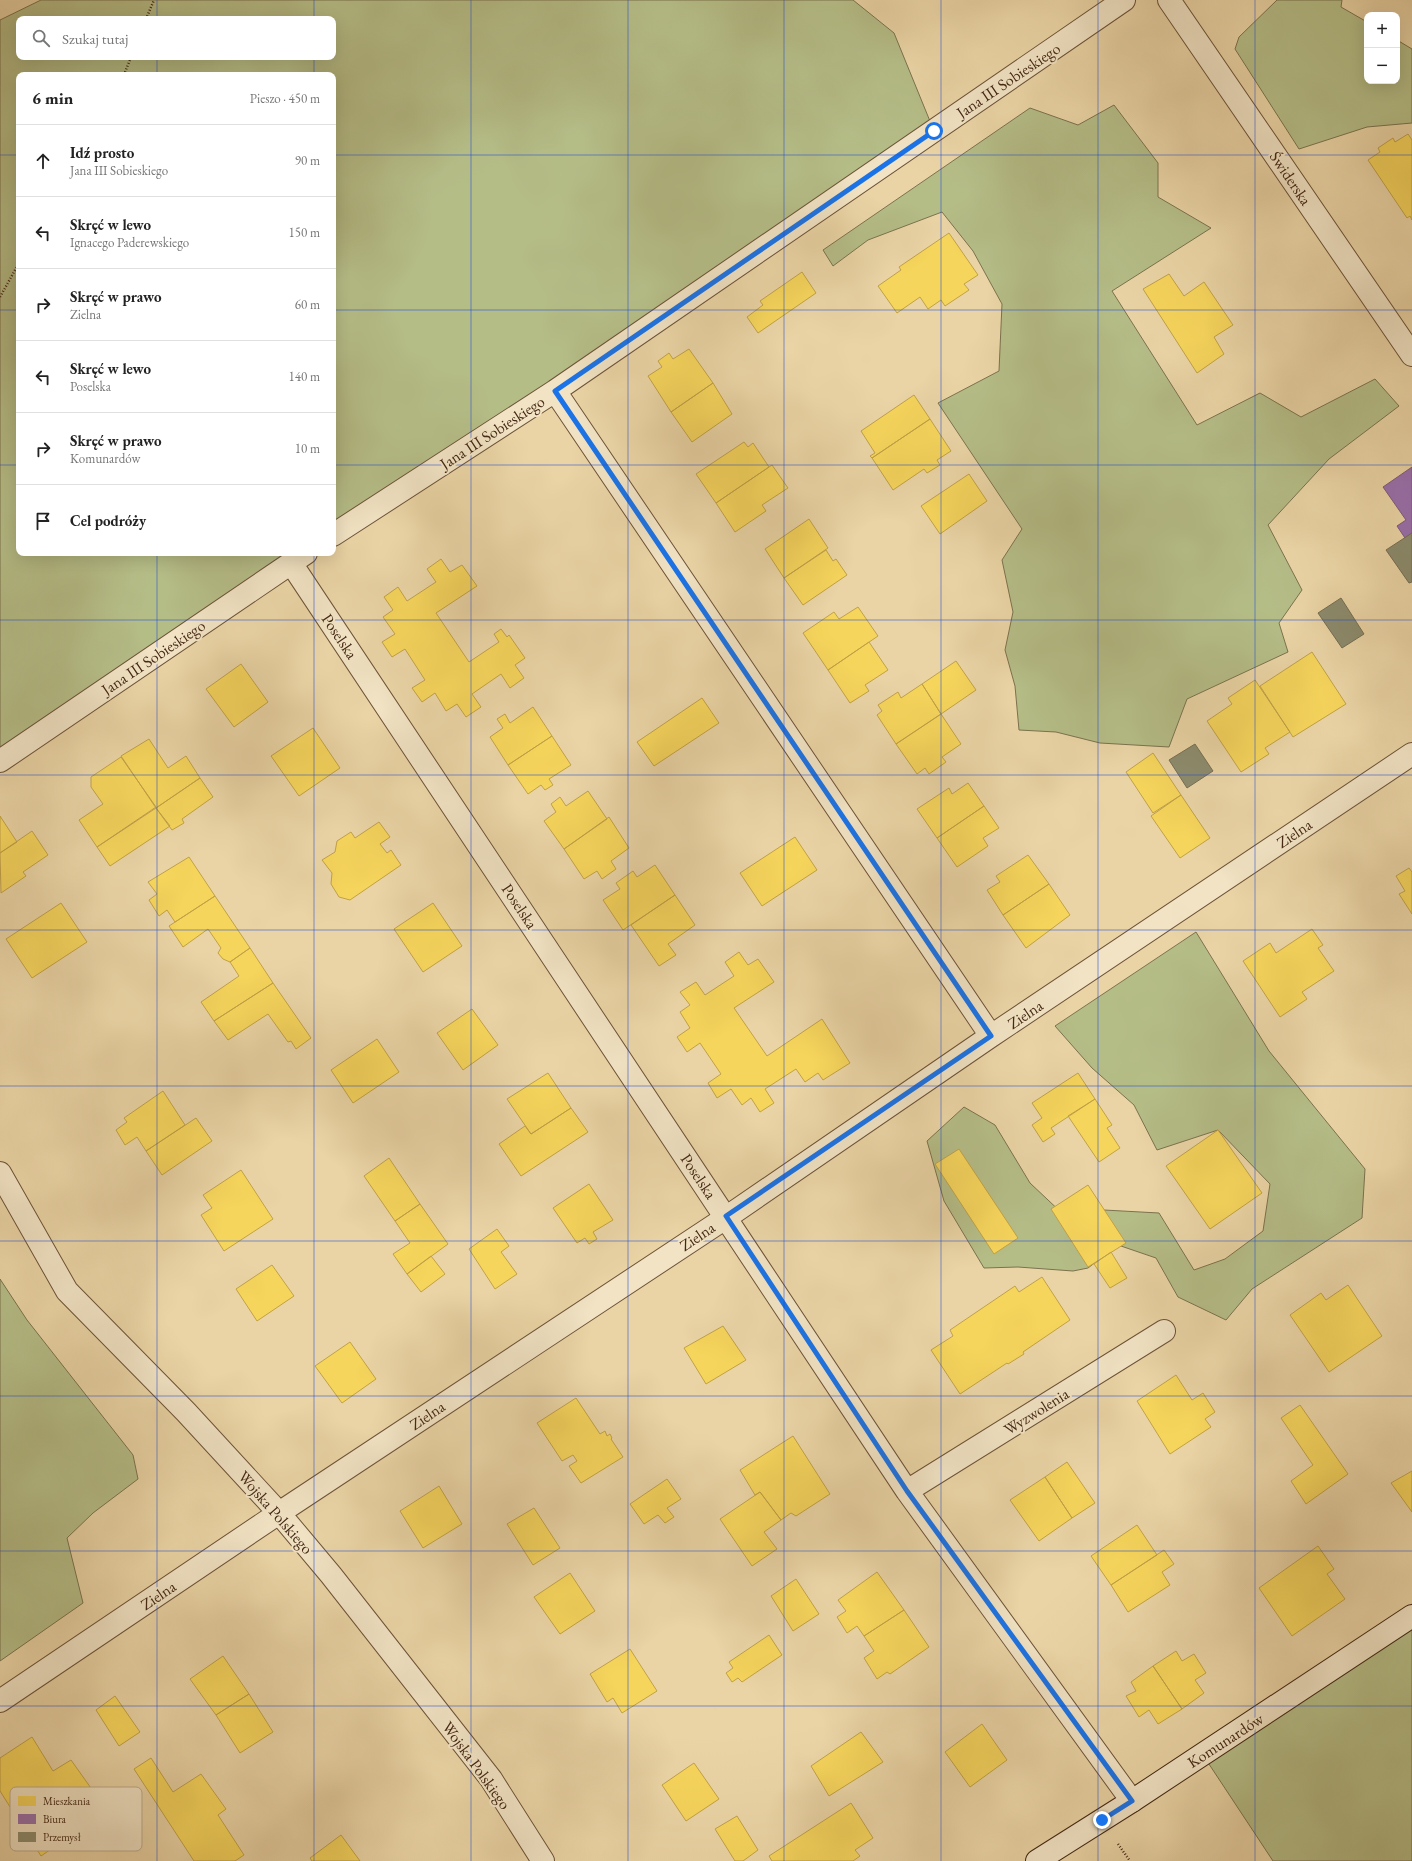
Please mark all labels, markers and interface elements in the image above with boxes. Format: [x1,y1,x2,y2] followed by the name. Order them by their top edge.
[1364,12,1400,84] map controls
[1364,12,1400,48] button: +
[16,16,336,60] search box
[30,27,52,49] icon: search
[62,29,128,48] text: Szukaj tutaj
[951,38,1064,124] street label: Jana III Sobieskiego
[1364,48,1400,84] button: −
[32,87,73,109] text: 6 min
[250,90,320,107] text: Pieszo · 450 m
[925,122,943,140] route start
[70,143,134,162] text: Idź prosto
[1265,147,1317,210] street label: Świderska
[32,150,54,172] icon: ahead
[295,152,320,169] text: 90 m
[70,162,168,179] text: Jana III Sobieskiego
[70,215,151,234] text: Skręć w lewo
[32,222,54,244] icon: left
[289,224,320,241] text: 150 m
[70,234,189,251] text: Ignacego Paderewskiego
[70,287,162,306] text: Skręć w prawo
[32,294,54,316] icon: right
[295,296,320,313] text: 60 m
[70,306,101,323] text: Zielna
[70,359,151,378] text: Skręć w lewo
[32,366,54,388] icon: left
[289,368,320,385] text: 140 m
[70,378,111,395] text: Poselska
[434,391,549,475] street label: Jana III Sobieskiego
[70,431,162,450] text: Skręć w prawo
[32,438,54,460] icon: right
[295,440,320,457] text: 10 m
[70,450,140,467] text: Komunardów
[32,510,54,532] icon: arrive
[70,511,146,530] text: Cel podróży
[317,610,363,663] street label: Poselska
[96,615,209,701] street label: Jana III Sobieskiego
[1272,814,1317,853] street label: Zielna
[497,880,543,933] street label: Poselska
[1003,995,1048,1034] street label: Zielna
[676,1150,722,1203] street label: Poselska
[675,1217,720,1256] street label: Zielna
[1000,1383,1073,1440] street label: Wyzwolenia
[405,1396,450,1435] street label: Zielna
[234,1466,318,1559] street label: Wojska Polskiego
[136,1576,181,1615] street label: Zielna
[1183,1707,1268,1773] street label: Komunardów
[437,1717,516,1814] street label: Wojska Polskiego
[10,1787,142,1851] legend
[43,1794,91,1808] text: Mieszkania
[1093,1811,1111,1829] route end
[43,1812,67,1826] text: Biura
[43,1830,81,1844] text: Przemysł

